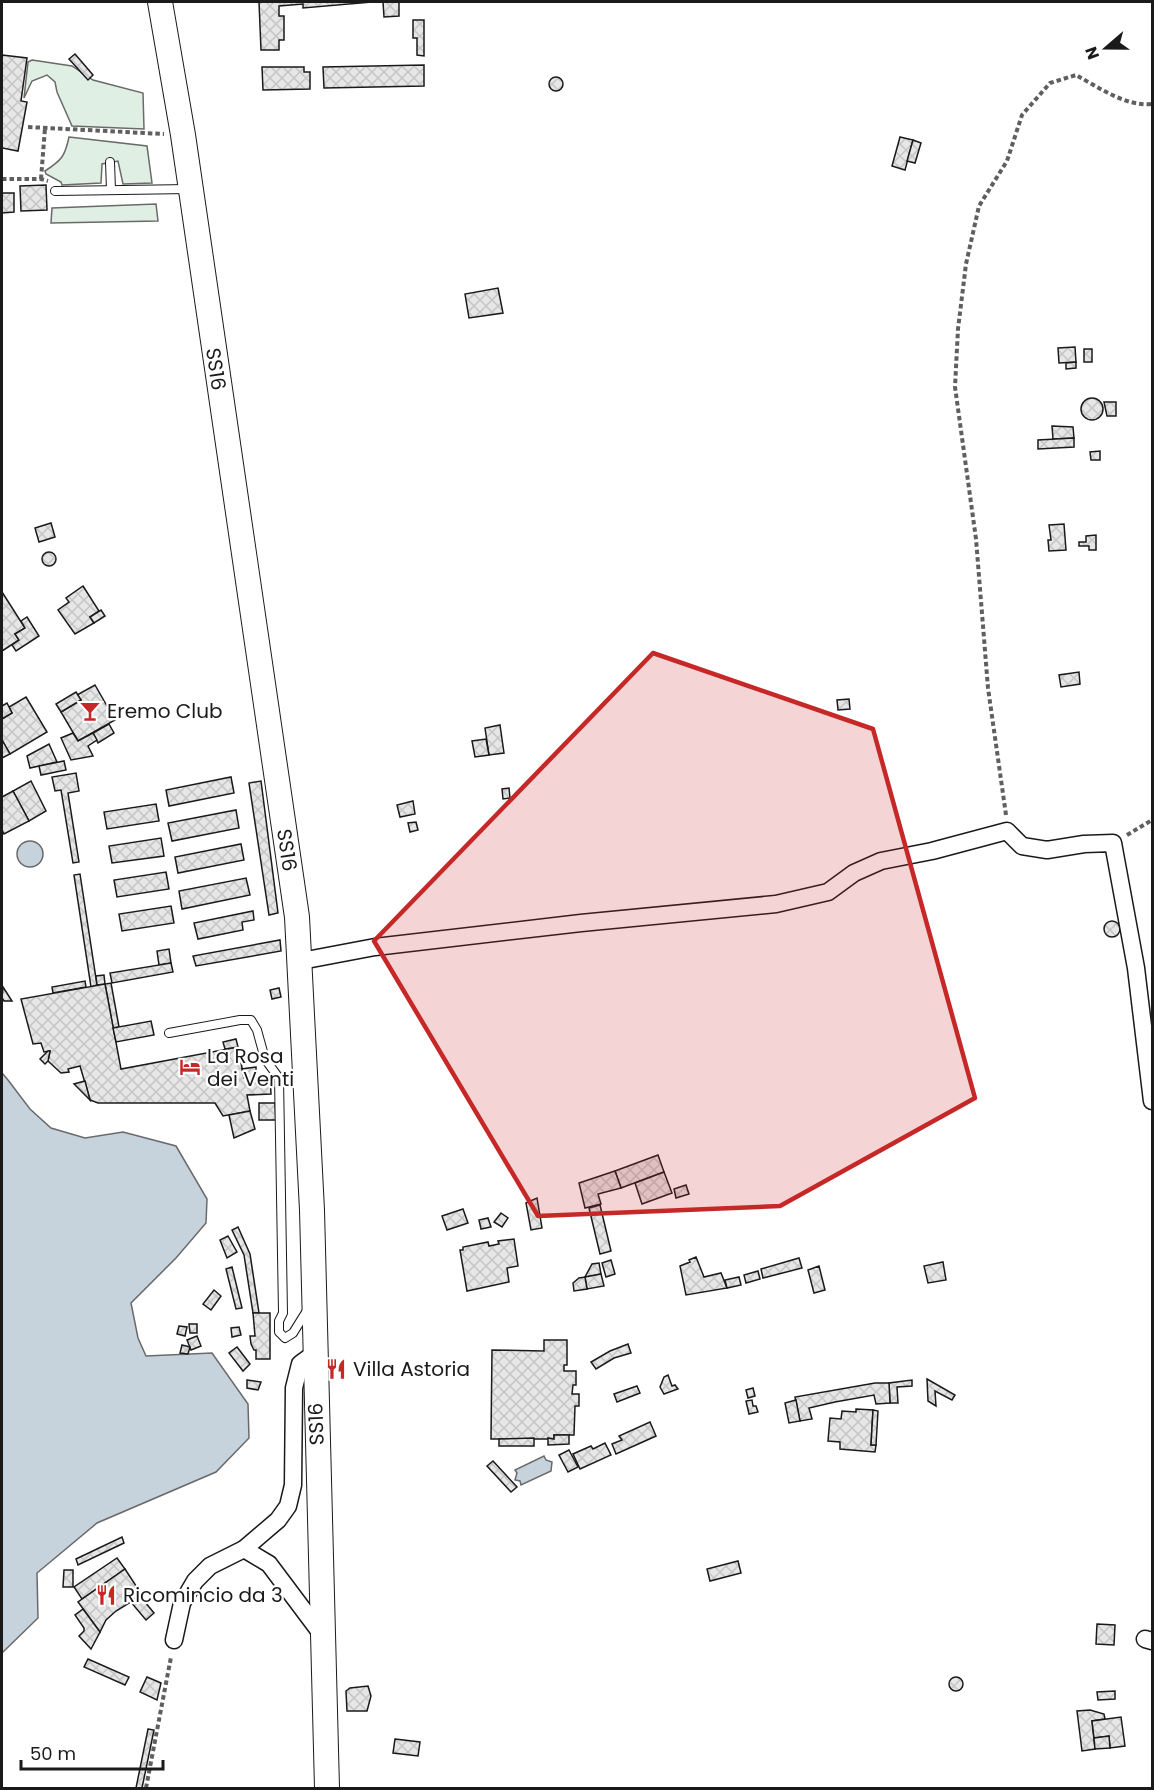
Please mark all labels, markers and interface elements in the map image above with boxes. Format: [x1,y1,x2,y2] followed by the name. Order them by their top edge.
[1076,18,1136,78] north arrow
[1080,43,1105,63] text: N
[199,346,233,392] street label: SS16
[107,697,223,725] place label: Eremo Club
[78,699,102,723] bar icon: Eremo Club
[270,827,304,873] street label: SS16
[207,1042,294,1093] place label: La Rosa dei Venti
[178,1055,202,1079] hotel icon: La Rosa dei Venti
[353,1355,470,1383] place label: Villa Astoria
[324,1357,348,1381] restaurant icon: Villa Astoria
[301,1402,331,1446] street label: SS16
[123,1581,283,1609] place label: Ricomincio da 3
[94,1583,118,1607] restaurant icon: Ricomincio da 3
[21,1733,164,1771] scale bar
[30,1741,76,1766] text: 50 m

